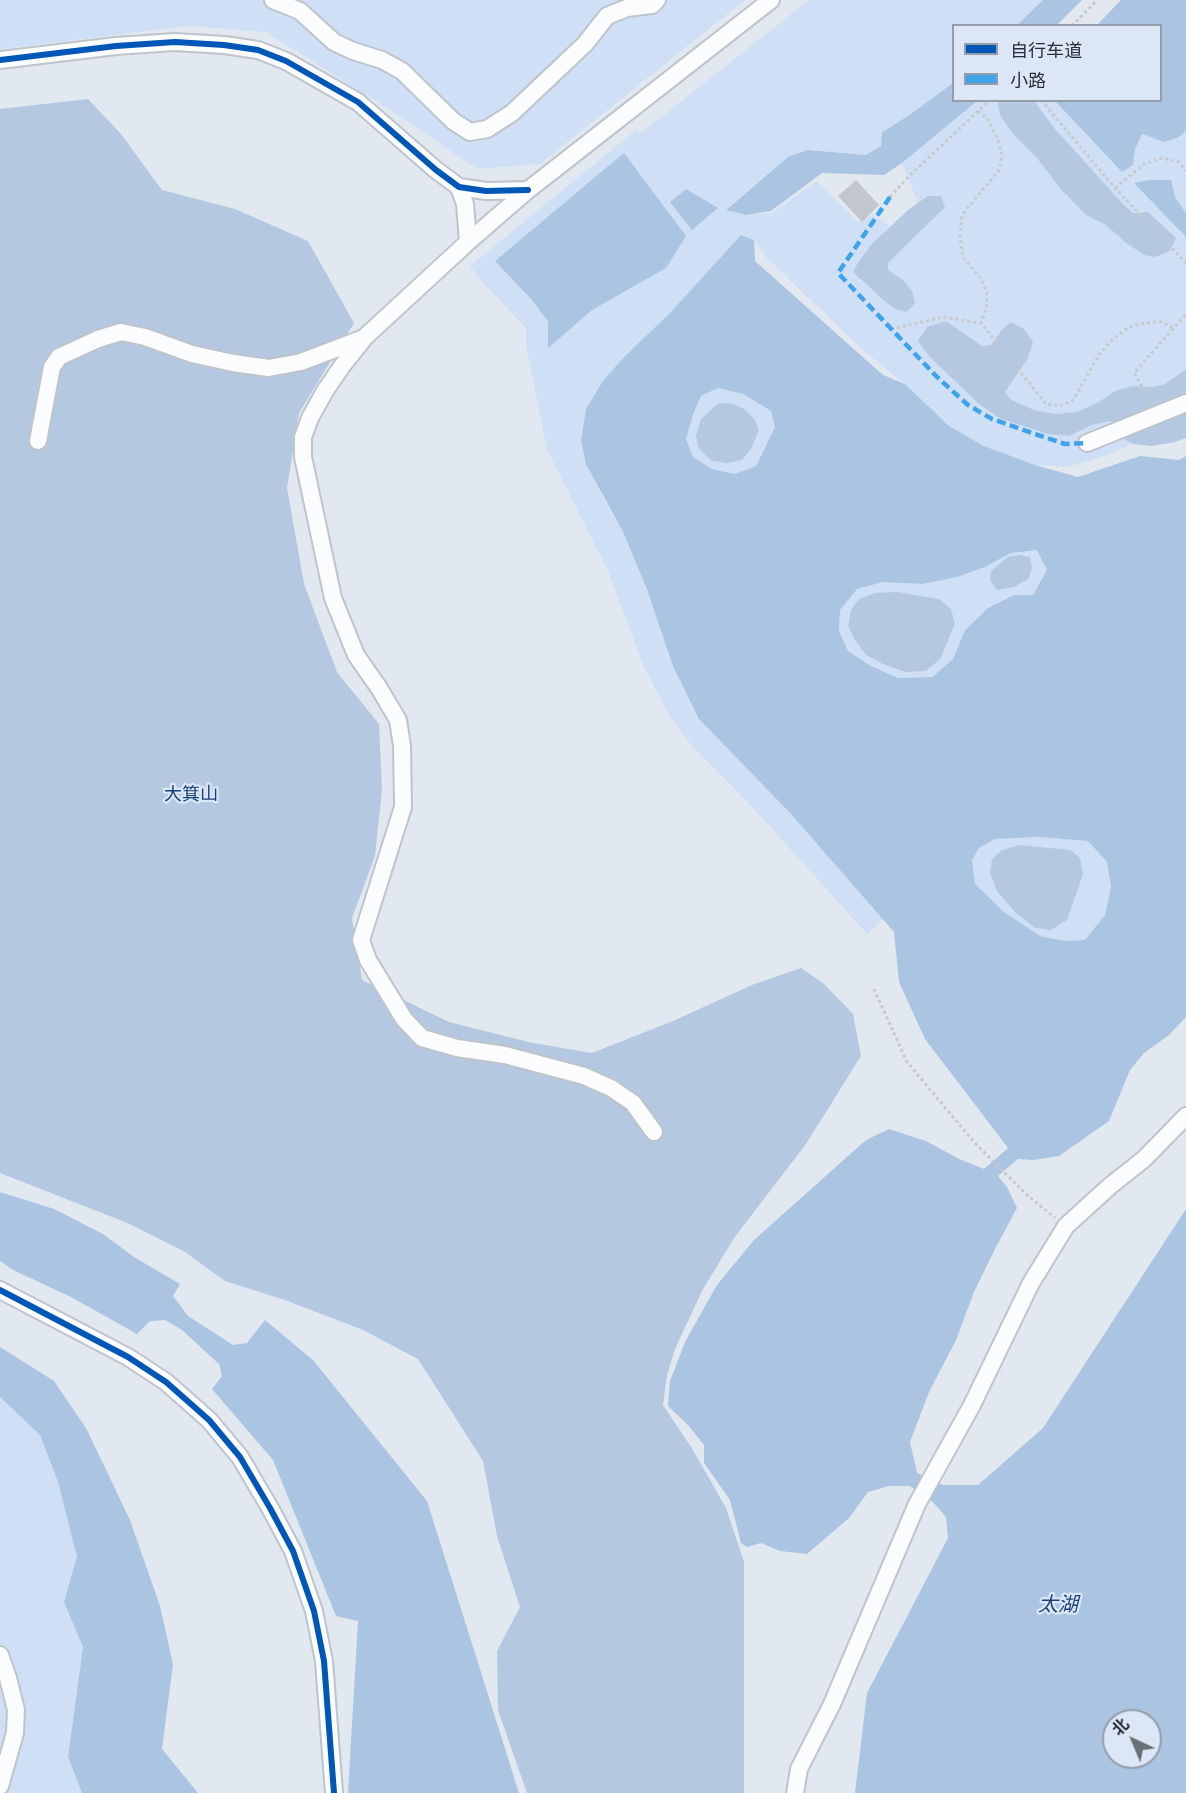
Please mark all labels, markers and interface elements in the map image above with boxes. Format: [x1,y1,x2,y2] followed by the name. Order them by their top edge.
[952,24,1162,102] legend
[1010,40,1082,62] text: 自行车道
[1010,70,1046,92] text: 小路
[164,784,218,806] park label: 大箕山
[1038,1593,1078,1617] water label: 太湖
[1102,1709,1162,1769] north arrow
[1108,1715,1133,1740] text: 北

